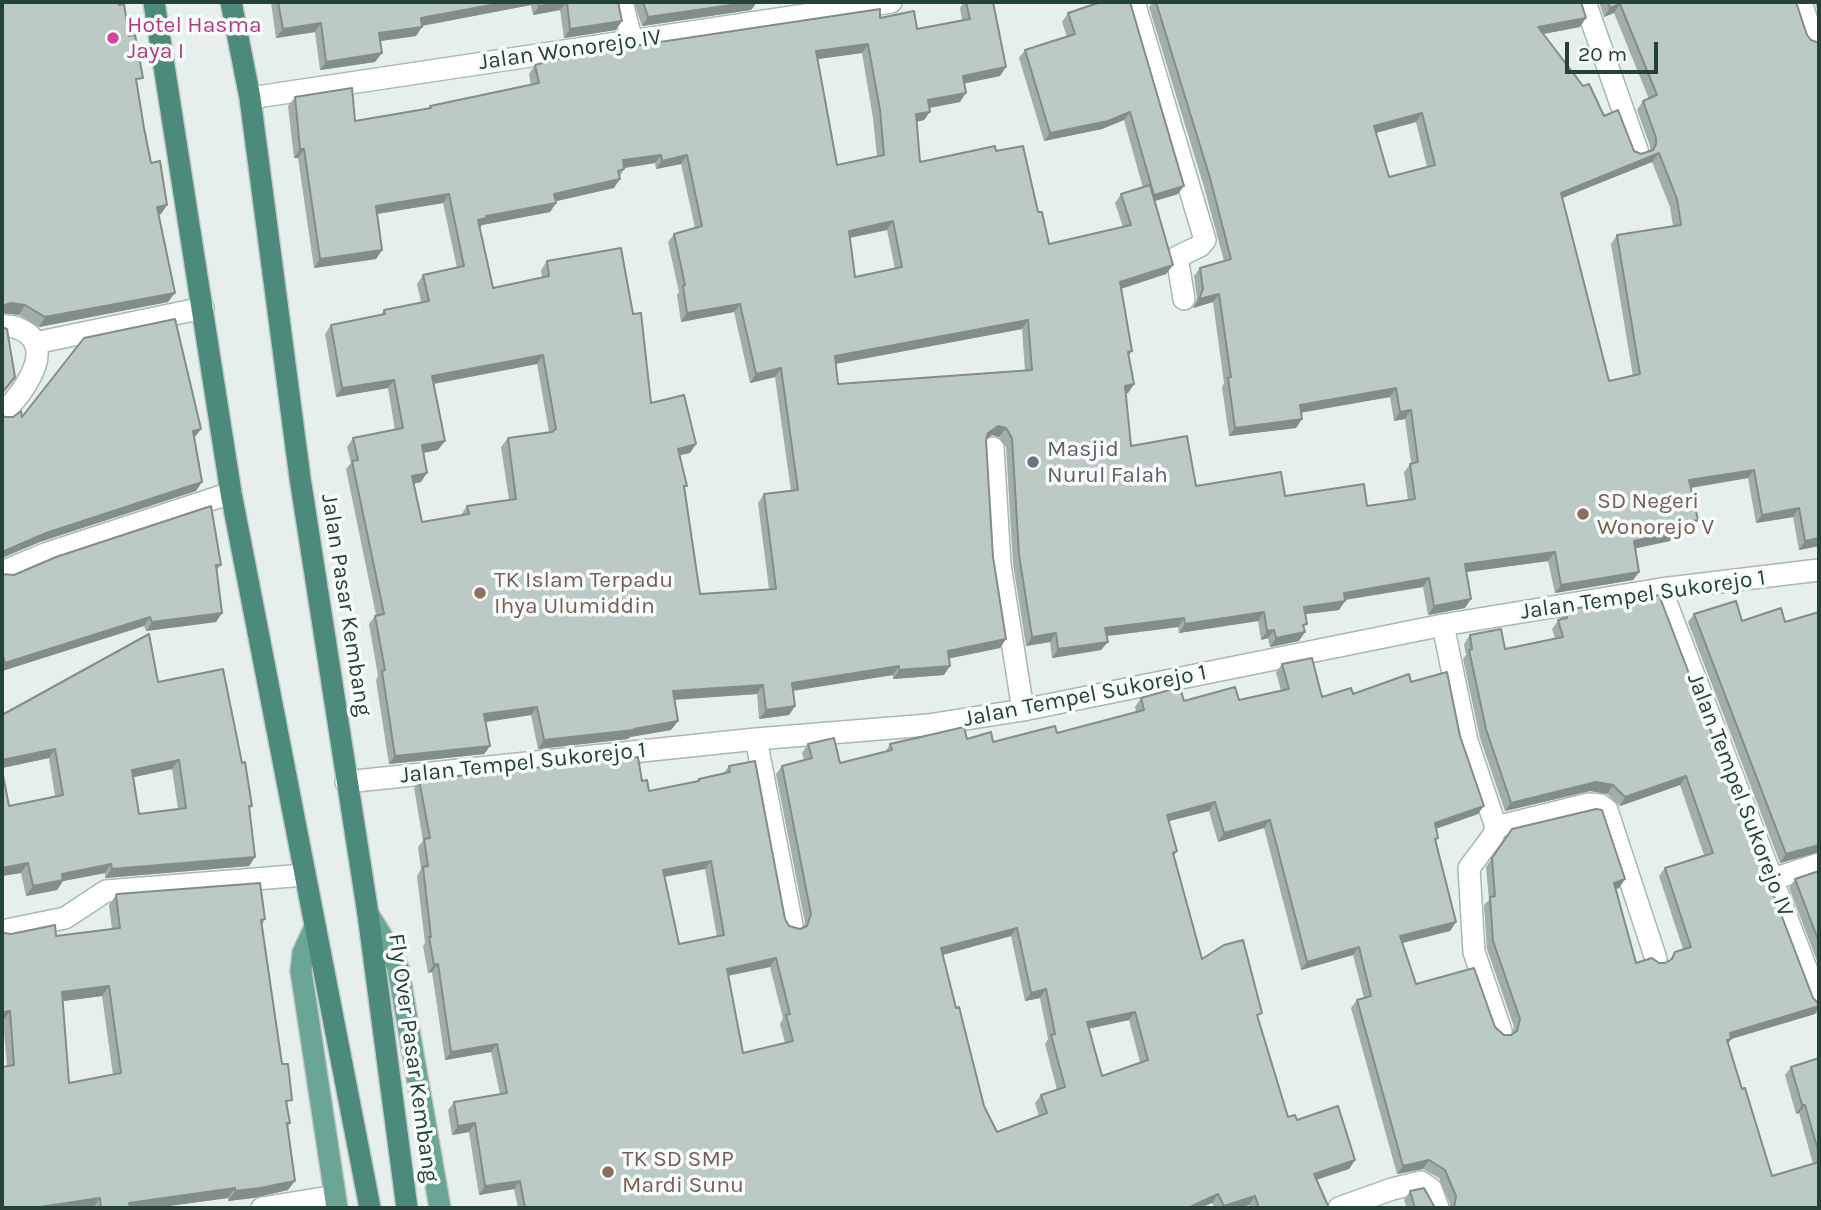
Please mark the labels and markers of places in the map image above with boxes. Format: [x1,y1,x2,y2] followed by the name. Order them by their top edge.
[127,11,262,65] place label: Hotel Hasma Jaya I
[105,30,121,46] marker: Hotel Hasma Jaya I
[1047,435,1168,489] place label: Masjid Nurul Falah
[1025,454,1041,470] marker: Masjid Nurul Falah
[1597,487,1714,541] place label: SD Negeri Wonorejo V
[1575,506,1591,522] marker: SD Negeri Wonorejo V
[494,566,673,620] place label: TK Islam Terpadu Ihya Ulumiddin
[472,585,488,601] marker: TK Islam Terpadu Ihya Ulumiddin
[622,1145,744,1199] place label: TK SD SMP Mardi Sunu
[600,1164,616,1180] marker: TK SD SMP Mardi Sunu

